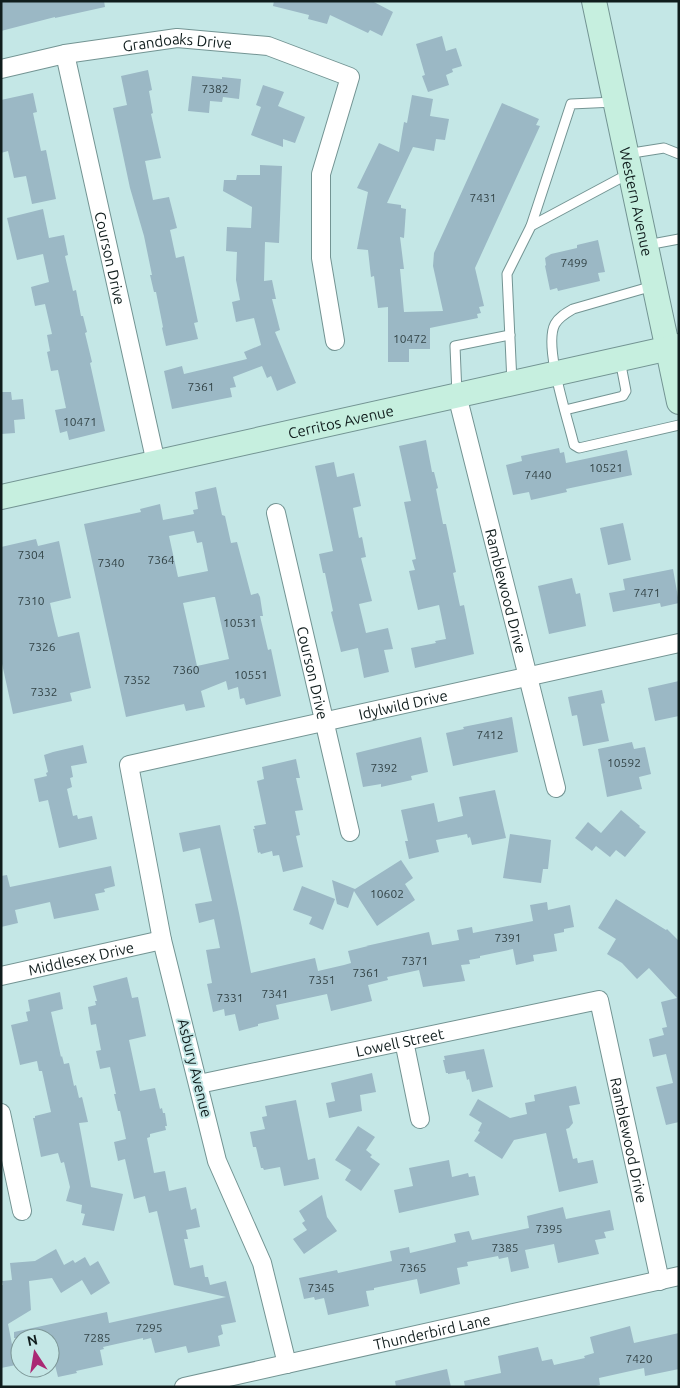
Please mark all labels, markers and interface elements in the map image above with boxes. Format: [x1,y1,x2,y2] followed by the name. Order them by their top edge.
[121,29,233,54] street label: Grandoaks Drive
[201,82,229,95] house number: 7382
[617,146,656,258] street label: Western Avenue
[469,191,497,204] house number: 7431
[92,210,129,306] street label: Courson Drive
[560,256,588,269] house number: 7499
[393,332,427,345] house number: 10472
[187,380,215,393] house number: 7361
[286,401,395,441] street label: Cerritos Avenue
[63,415,97,428] house number: 10471
[589,461,623,474] house number: 10521
[524,468,552,481] house number: 7440
[482,527,530,655] street label: Ramblewood Drive
[17,548,45,561] house number: 7304
[147,553,175,566] house number: 7364
[97,556,125,569] house number: 7340
[633,586,661,599] house number: 7471
[17,594,45,607] house number: 7310
[223,616,257,629] house number: 10531
[294,625,332,721] street label: Courson Drive
[28,640,56,653] house number: 7326
[172,663,200,676] house number: 7360
[234,668,268,681] house number: 10551
[123,673,151,686] house number: 7352
[30,685,58,698] house number: 7332
[357,686,449,722] street label: Idylwild Drive
[476,728,504,741] house number: 7412
[607,756,641,769] house number: 10592
[370,761,398,774] house number: 7392
[370,887,404,900] house number: 10602
[494,931,522,944] house number: 7391
[27,938,135,978] street label: Middlesex Drive
[401,954,429,967] house number: 7371
[352,966,380,979] house number: 7361
[308,973,336,986] house number: 7351
[261,987,289,1000] house number: 7341
[216,991,244,1004] house number: 7331
[175,1017,215,1119] street label: Asbury Avenue
[354,1024,445,1059] street label: Lowell Street
[608,1076,651,1204] street label: Ramblewood Drive
[535,1222,563,1235] house number: 7395
[491,1241,519,1254] house number: 7385
[399,1261,427,1274] house number: 7365
[307,1281,335,1294] house number: 7345
[372,1310,492,1353] street label: Thunderbird Lane
[135,1321,163,1334] house number: 7295
[10,1328,60,1378] north arrow
[26,1331,39,1349] text: N
[83,1331,111,1344] house number: 7285
[625,1352,653,1365] house number: 7420

